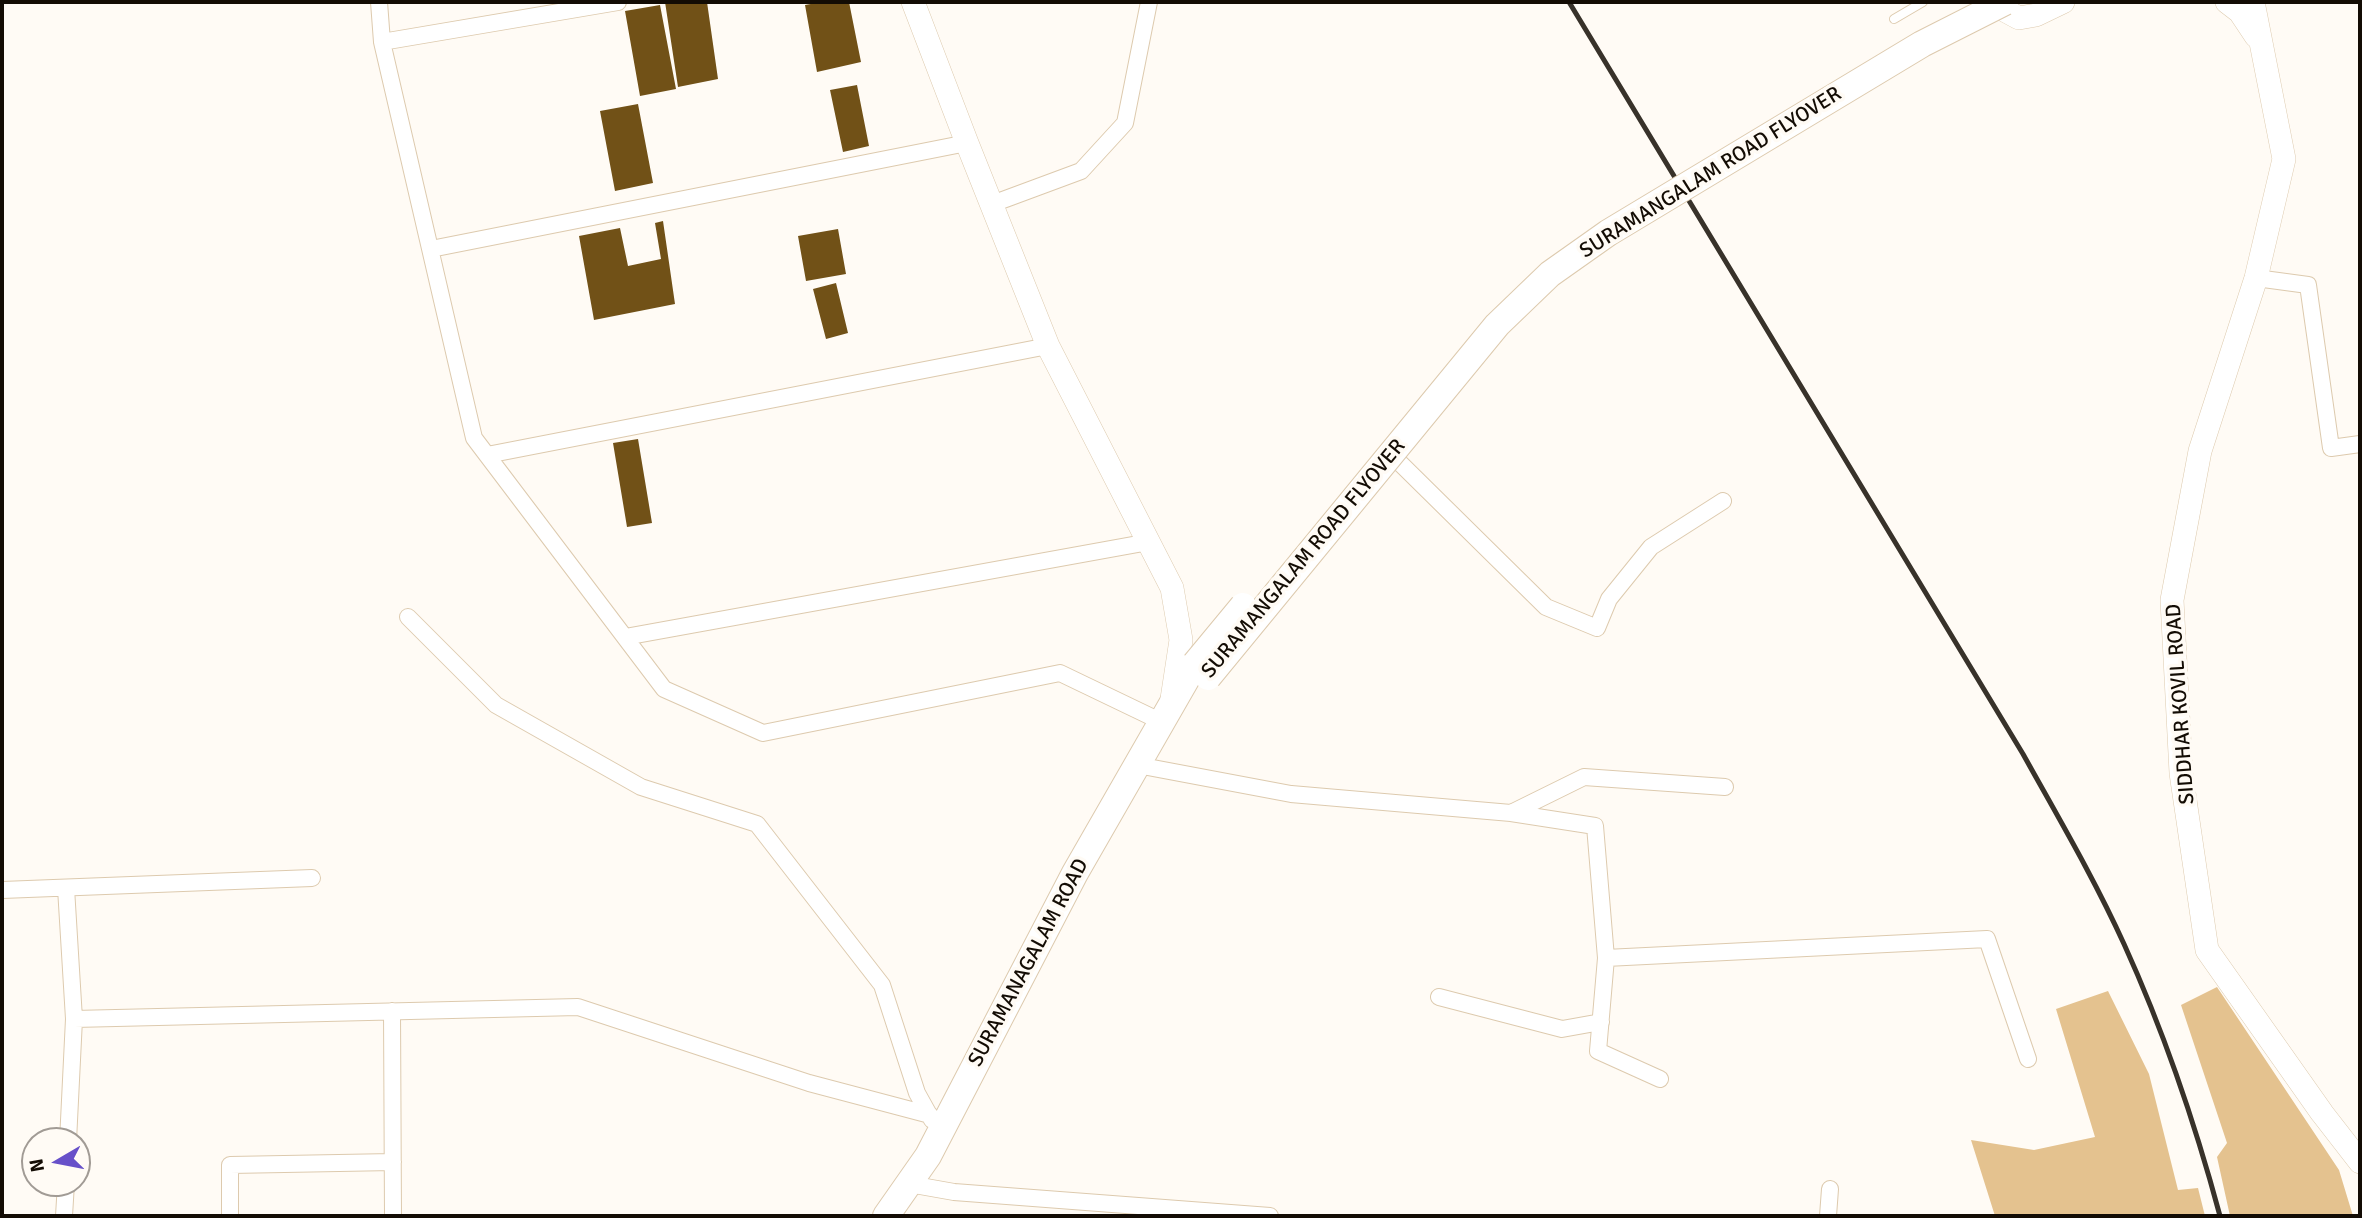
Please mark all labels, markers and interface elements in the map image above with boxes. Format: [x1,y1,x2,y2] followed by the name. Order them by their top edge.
[1576,82,1846,264] street label: SURAMANGALAM ROAD FLYOVER
[1197,435,1411,683] street label: SURAMANGALAM ROAD FLYOVER
[2161,603,2201,805] street label: SIDDHAR KOVIL ROAD
[964,855,1094,1071] street label: SURAMANAGALAM ROAD
[21,1127,91,1197] north arrow
[24,1157,50,1174] text: N

